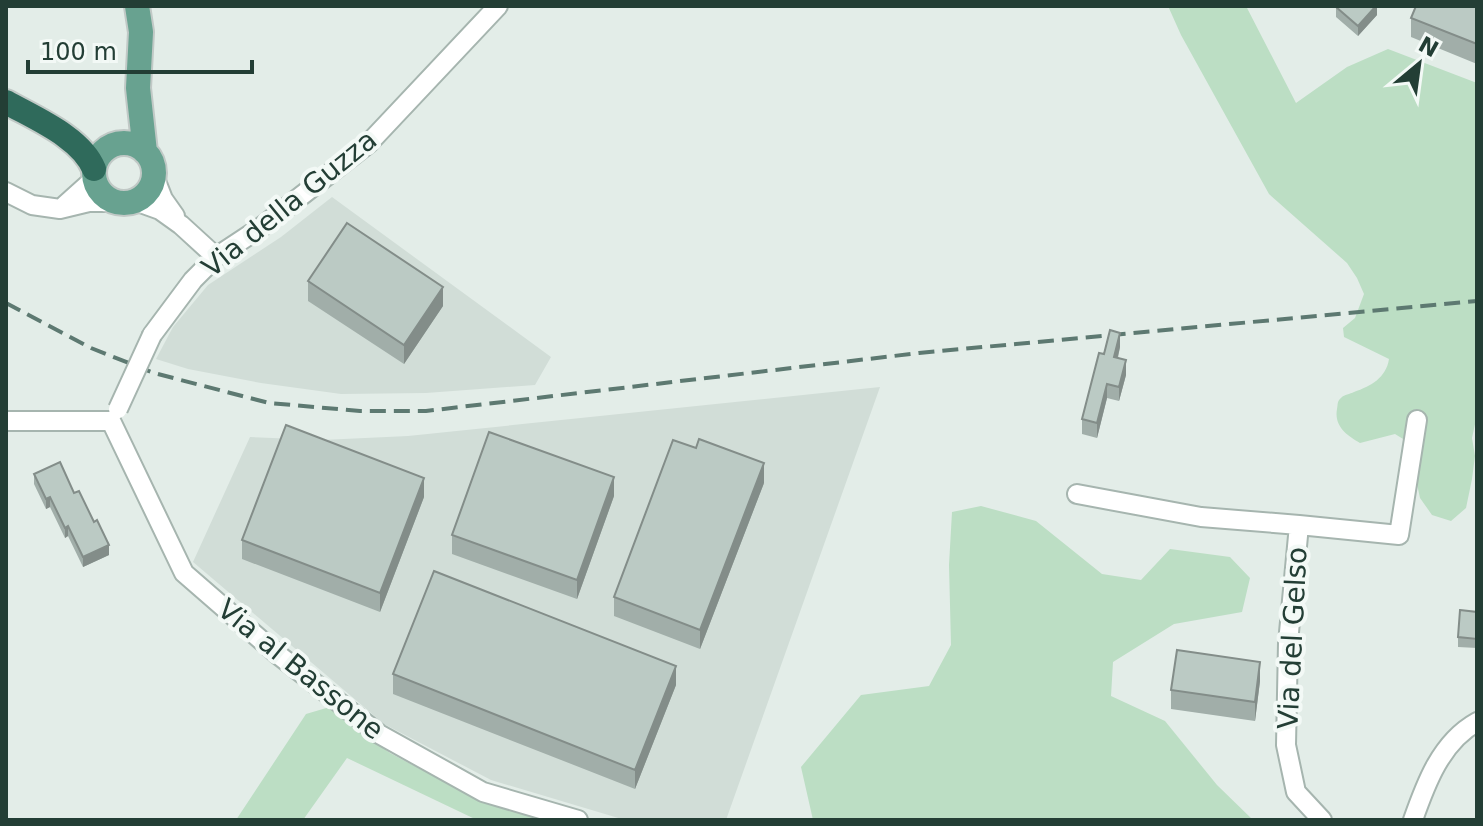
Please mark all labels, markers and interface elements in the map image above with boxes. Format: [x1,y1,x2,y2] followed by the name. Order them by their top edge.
[28,24,252,74] scale bar
[1379,24,1459,104] north arrow
[1414,32,1443,62] text: N
[40,38,117,66] text: 100 m
[195,123,383,284] street label: Via della Guzza
[1271,546,1314,730] street label: Via del Gelso
[211,592,390,746] street label: Via al Bassone

